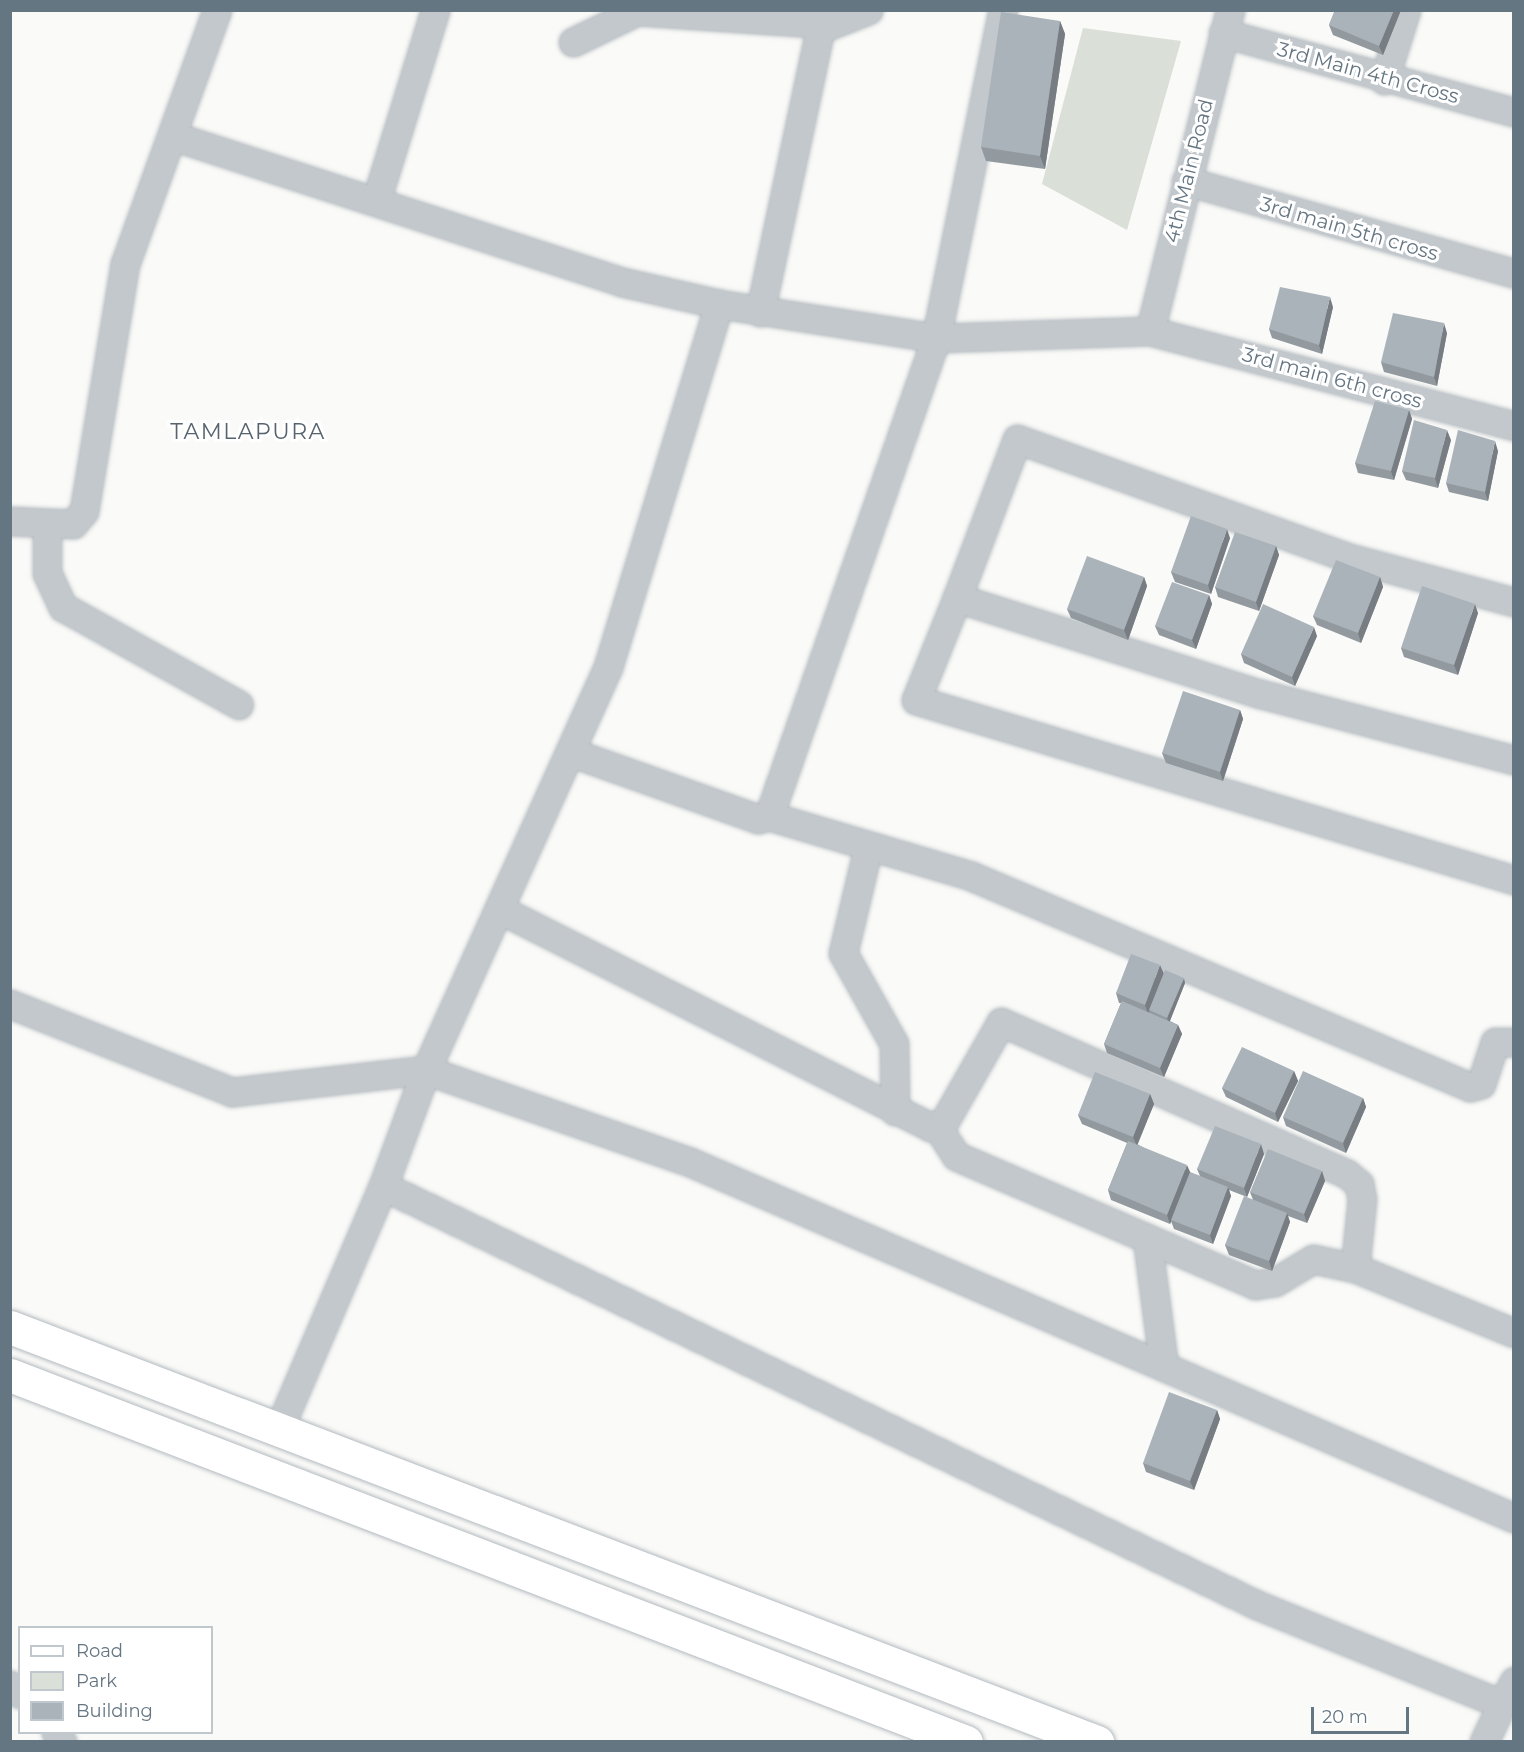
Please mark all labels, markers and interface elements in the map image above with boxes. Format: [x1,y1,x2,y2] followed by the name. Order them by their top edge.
[1275,37,1461,109] street label: 3rd Main 4th Cross
[1160,97,1218,245] street label: 4th Main Road
[1257,192,1441,266] street label: 3rd main 5th cross
[1239,342,1425,414] street label: 3rd main 6th cross
[170,419,326,445] district label: TAMLAPURA
[18,1626,213,1734] legend
[76,1640,123,1662] text: Road
[76,1670,117,1692] text: Park
[1314,1695,1412,1733] scale bar
[76,1700,153,1722] text: Building
[1322,1706,1368,1728] text: 20 m

